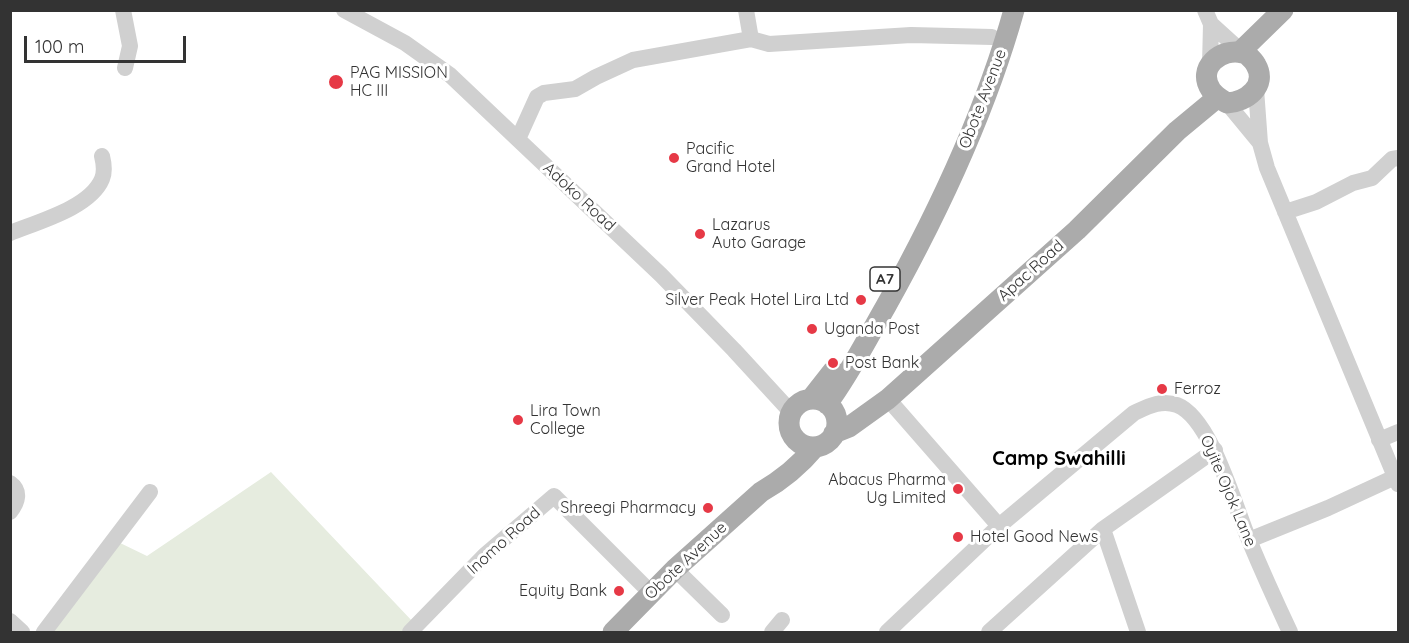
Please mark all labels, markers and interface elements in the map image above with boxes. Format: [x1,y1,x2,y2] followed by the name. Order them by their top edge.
[27,24,189,62] scale bar
[35,35,84,58] text: 100 m
[955,47,1011,151] street label: Obote Avenue
[350,63,448,101] place label: PAG MISSION HC III
[327,73,345,91] marker: PAG MISSION HC III
[686,139,775,177] place label: Pacific Grand Hotel
[667,151,681,165] marker: Pacific Grand Hotel
[539,159,619,235] street label: Adoko Road
[712,215,806,253] place label: Lazarus Auto Garage
[693,227,707,241] marker: Lazarus Auto Garage
[994,236,1068,306] street label: Apac Road
[870,267,900,291] road number: A7
[665,290,849,310] place label: Silver Peak Hotel Lira Ltd
[854,293,868,307] marker: Silver Peak Hotel Lira Ltd
[824,319,920,339] place label: Uganda Post
[805,322,819,336] marker: Uganda Post
[845,353,919,373] place label: Post Bank
[826,356,840,370] marker: Post Bank
[1174,379,1221,399] place label: Ferroz
[1155,382,1169,396] marker: Ferroz
[530,401,601,439] place label: Lira Town College
[511,413,525,427] marker: Lira Town College
[1196,432,1260,550] street label: Oyite Ojok Lane
[992,447,1126,471] district label: Camp Swahilli
[828,470,946,508] place label: Abacus Pharma Ug Limited
[951,482,965,496] marker: Abacus Pharma Ug Limited
[560,498,696,518] place label: Shreegi Pharmacy
[701,501,715,515] marker: Shreegi Pharmacy
[464,503,544,579] street label: Inomo Road
[641,518,731,604] street label: Obote Avenue
[970,527,1098,547] place label: Hotel Good News
[951,530,965,544] marker: Hotel Good News
[519,581,607,601] place label: Equity Bank
[612,584,626,598] marker: Equity Bank

